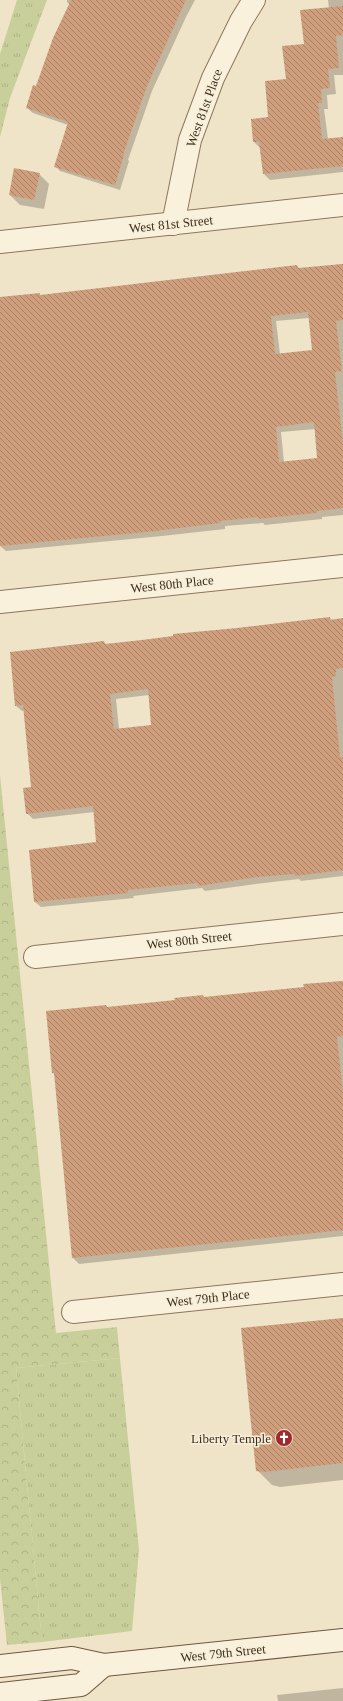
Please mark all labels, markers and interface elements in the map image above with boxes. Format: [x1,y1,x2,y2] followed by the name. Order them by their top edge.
[183,67,225,149] street label: West 81st Place
[128,212,214,236] street label: West 81st Street
[130,572,214,596] street label: West 80th Place
[146,928,233,952] street label: West 80th Street
[166,1286,250,1310] street label: West 79th Place
[274,1428,294,1448] church icon: Liberty Temple
[191,1431,271,1446] place label: Liberty Temple
[180,1641,267,1665] street label: West 79th Street

